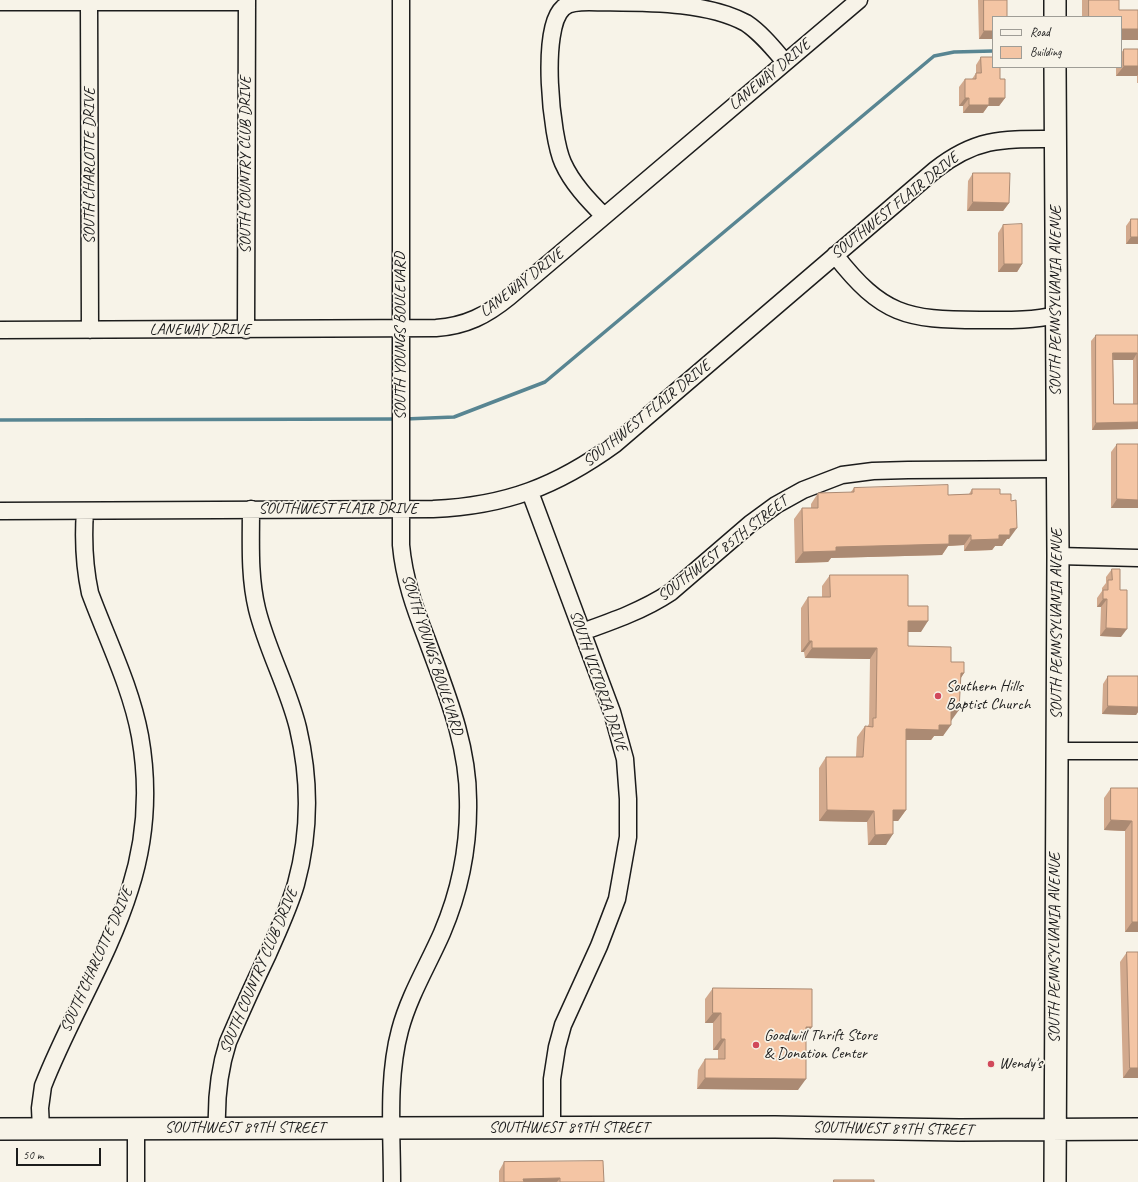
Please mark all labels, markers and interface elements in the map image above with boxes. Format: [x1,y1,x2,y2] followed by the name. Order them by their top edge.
[992,16,1122,68] legend
[1030,24,1050,40] text: Road
[725,35,815,115] street label: LANEWAY DRIVE
[1030,44,1062,60] text: Building
[236,76,256,254] street label: SOUTH COUNTRY CLUB DRIVE
[80,88,100,244] street label: SOUTH CHARLOTTE DRIVE
[827,149,963,263] street label: SOUTHWEST FLAIR DRIVE
[1046,206,1066,396] street label: SOUTH PENNSYLVANIA AVENUE
[476,244,568,322] street label: LANEWAY DRIVE
[391,252,411,420] street label: SOUTH YOUNGS BOULEVARD
[150,320,250,340] street label: LANEWAY DRIVE
[579,357,715,471] street label: SOUTHWEST FLAIR DRIVE
[654,492,792,606] street label: SOUTHWEST 85TH STREET
[259,499,417,519] street label: SOUTHWEST FLAIR DRIVE
[1047,529,1067,719] street label: SOUTH PENNSYLVANIA AVENUE
[397,572,467,738] street label: SOUTH YOUNGS BOULEVARD
[565,608,631,754] street label: SOUTH VICTORIA DRIVE
[946,677,1030,715] place label: Southern Hills Baptist Church
[933,691,943,701] marker: Southern Hills Baptist Church
[1045,853,1065,1043] street label: SOUTH PENNSYLVANIA AVENUE
[56,885,138,1035] street label: SOUTH CHARLOTTE DRIVE
[215,886,303,1056] street label: SOUTH COUNTRY CLUB DRIVE
[764,1026,877,1064] place label: Goodwill Thrift Store & Donation Center
[751,1040,761,1050] marker: Goodwill Thrift Store & Donation Center
[999,1054,1042,1074] place label: Wendy's
[986,1059,996,1069] marker: Wendy's
[165,1118,325,1138] street label: SOUTHWEST 89TH STREET
[489,1118,649,1138] street label: SOUTHWEST 89TH STREET
[813,1118,973,1140] street label: SOUTHWEST 89TH STREET
[18,1140,103,1166] scale bar
[23,1147,43,1163] text: 50 m

